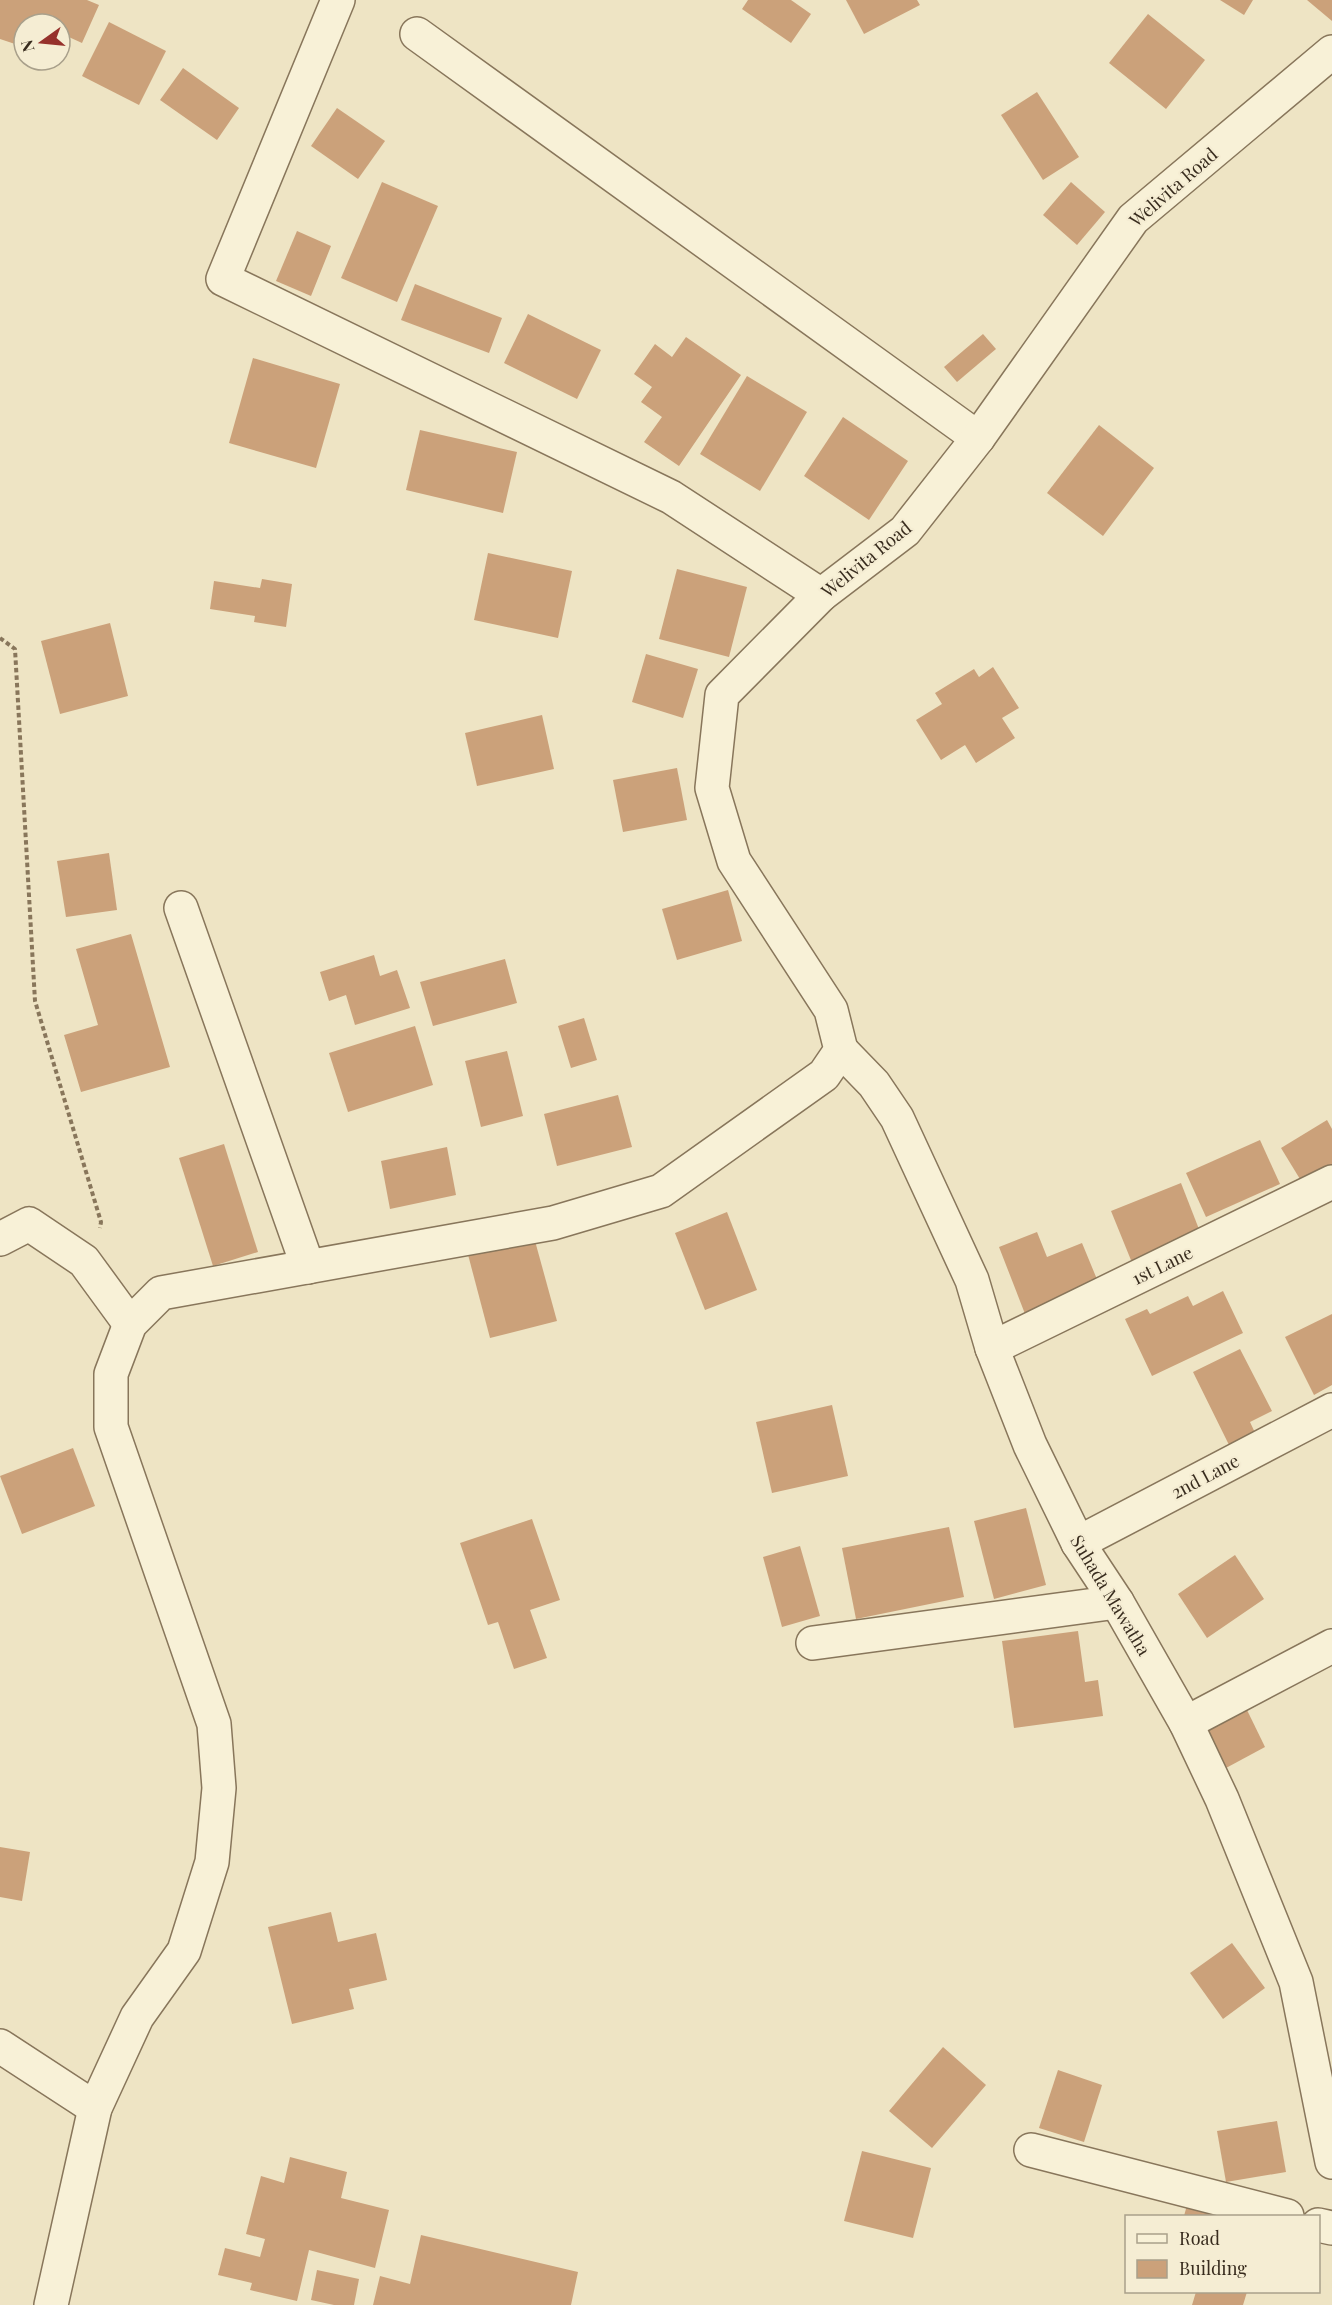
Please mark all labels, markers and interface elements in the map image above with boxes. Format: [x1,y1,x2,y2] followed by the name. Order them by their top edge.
[12,12,72,72] north arrow
[15,37,39,54] text: N
[1123,142,1222,233] street label: Welivita Road
[815,515,916,603] street label: Welivita Road
[1128,1240,1196,1290] street label: 1st Lane
[1167,1448,1243,1504] street label: 2nd Lane
[1066,1530,1156,1660] street label: Suhada Mawatha
[1125,2215,1320,2293] legend
[1179,2226,1220,2250] text: Road
[1179,2256,1247,2280] text: Building

